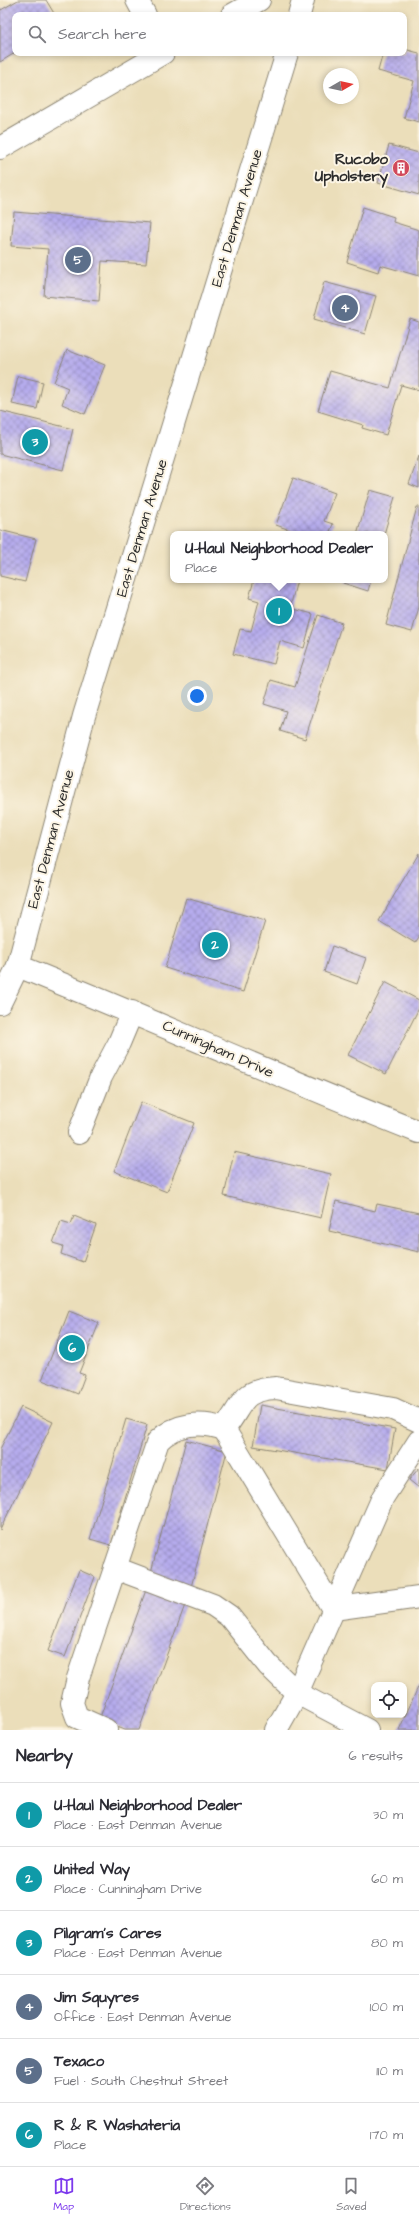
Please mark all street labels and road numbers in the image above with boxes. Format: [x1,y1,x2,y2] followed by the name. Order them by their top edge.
[206,147,268,289] street label: East Denman Avenue
[111,457,173,599] street label: East Denman Avenue
[22,767,80,911] street label: East Denman Avenue
[159,1015,277,1084] street label: Cunningham Drive

